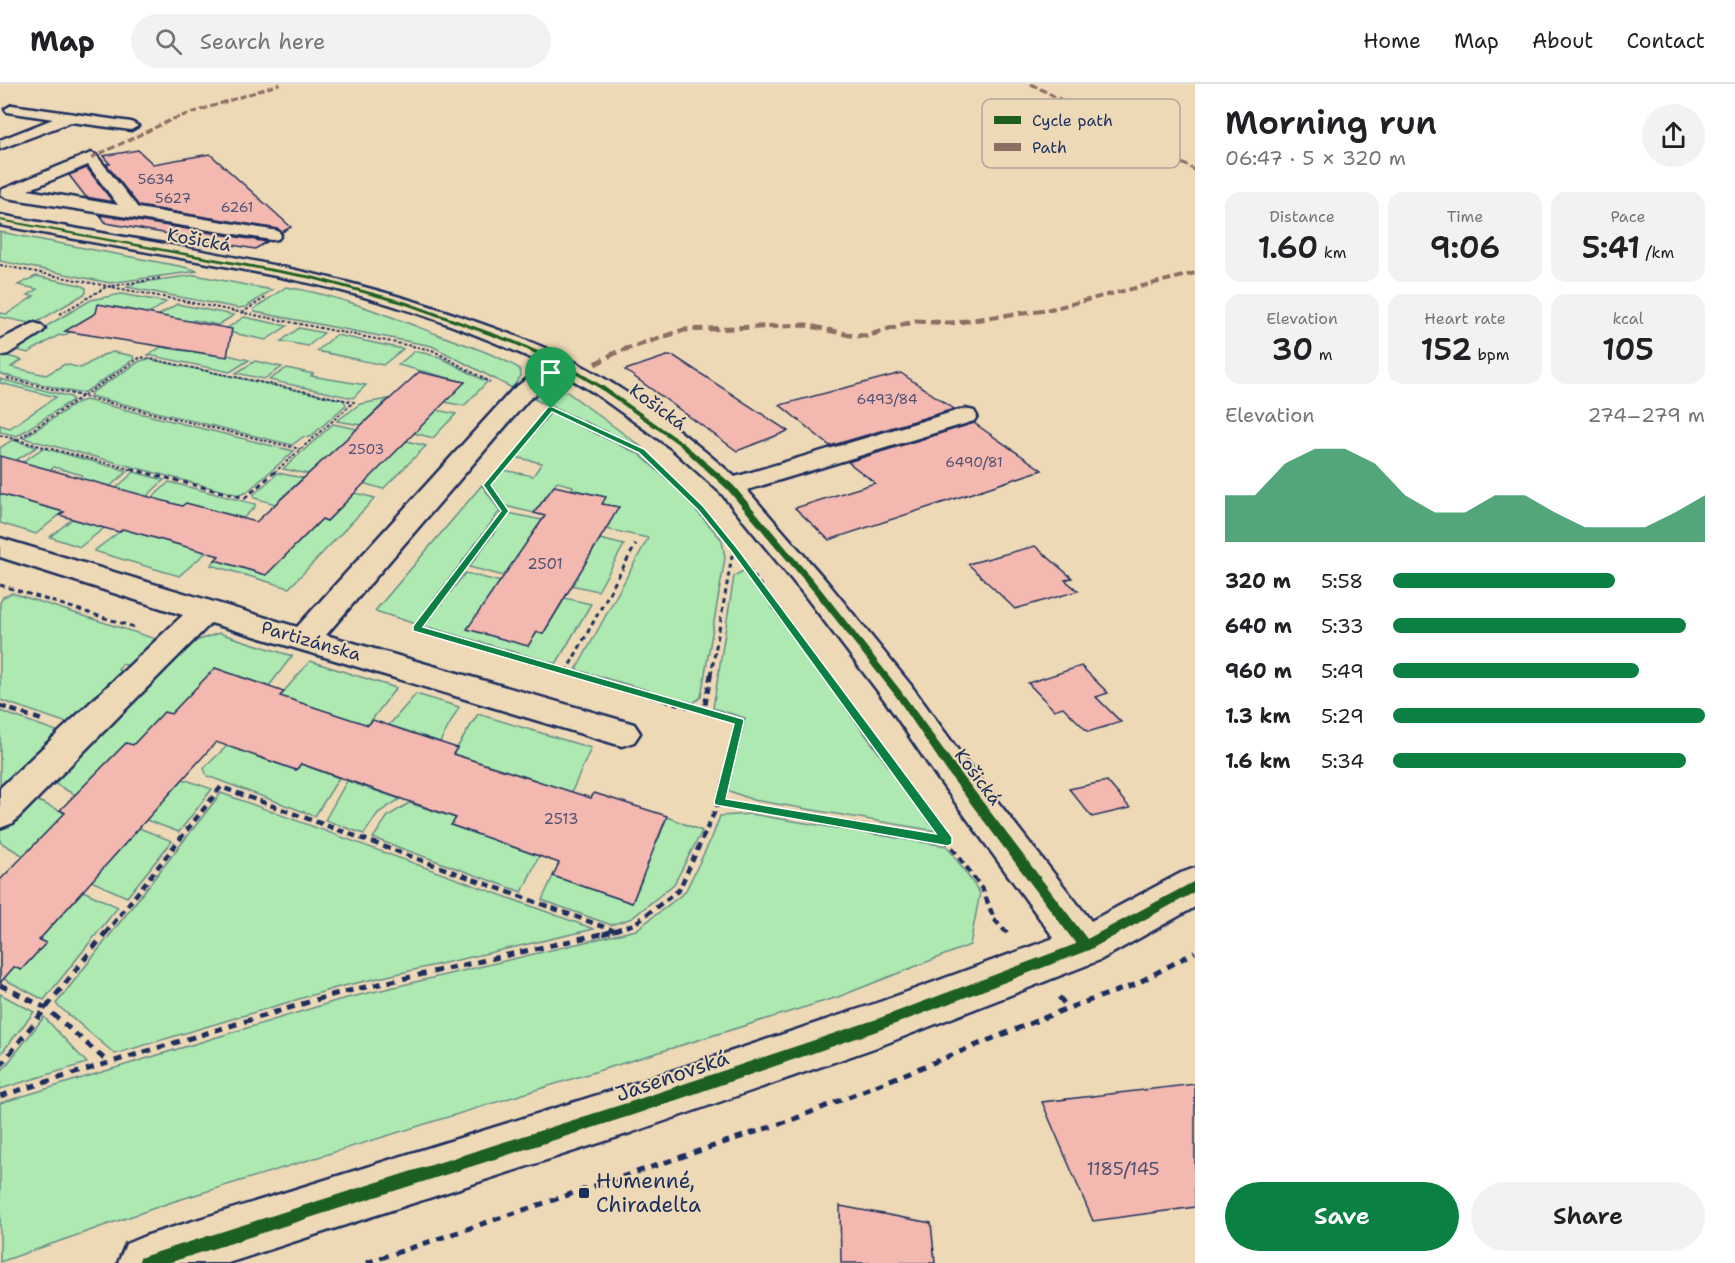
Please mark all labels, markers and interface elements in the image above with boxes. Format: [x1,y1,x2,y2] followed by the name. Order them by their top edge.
[131,14,551,68] search box
[30,22,95,60] text: Map
[152,25,185,58] icon: search
[200,27,325,56] text: Search here
[1363,27,1421,55] text: Home
[1454,27,1499,55] text: Map
[1532,27,1593,55] text: About
[1626,27,1705,55] text: Contact
[982,99,1180,168] legend
[1225,100,1437,145] text: Morning run
[1642,104,1705,167] button: share
[1032,110,1113,131] text: Cycle path
[1032,137,1067,158] text: Path
[1225,145,1406,171] text: 06:47 · 5 × 320 m
[138,170,174,188] house number: 5634
[155,189,191,207] house number: 5627
[221,198,253,216] house number: 6261
[1269,206,1335,227] text: Distance
[1447,206,1483,227] text: Time
[1610,206,1646,227] text: Pace
[165,223,233,257] street label: Košická
[1258,227,1318,268] text: 1.60
[1430,227,1500,268] text: 9:06
[1582,227,1640,268] text: 5:41
[1318,242,1346,263] text: km
[1640,242,1674,263] text: /km
[1266,308,1338,329] text: Elevation
[1424,308,1506,329] text: Heart rate
[1612,308,1644,329] text: kcal
[1272,329,1313,370] text: 30
[1420,329,1472,370] text: 152
[1602,329,1654,370] text: 105
[1313,344,1332,365] text: m
[1472,344,1510,365] text: bpm
[525,347,576,409] pin
[534,356,567,389] icon: arrive
[625,378,691,436] street label: Košická
[856,390,918,408] house number: 6493/84
[1225,402,1315,428] text: Elevation
[1587,402,1705,428] text: 274–279 m
[348,440,384,458] house number: 2503
[945,453,1003,471] house number: 6490/81
[527,554,563,574] house number: 2501
[1225,568,1291,594] text: 320 m
[1321,568,1363,594] text: 5:58
[1225,613,1292,639] text: 640 m
[1321,613,1364,639] text: 5:33
[258,615,364,667] street label: Partizánska
[1225,658,1292,684] text: 960 m
[1321,658,1364,684] text: 5:49
[1225,703,1291,729] text: 1.3 km
[1321,703,1364,729] text: 5:29
[949,744,1007,810] street label: Košická
[1225,748,1291,774] text: 1.6 km
[1321,748,1364,774] text: 5:34
[544,809,578,829] house number: 2513
[612,1044,732,1108] street label: Jasenovská
[1086,1157,1160,1181] house number: 1185/145
[596,1167,701,1219] place label: Humenné, Chiradelta
[1225,1182,1459,1251] button: Save
[1471,1182,1705,1251] button: Share
[577,1186,591,1200] marker: Humenné, Chiradelta

